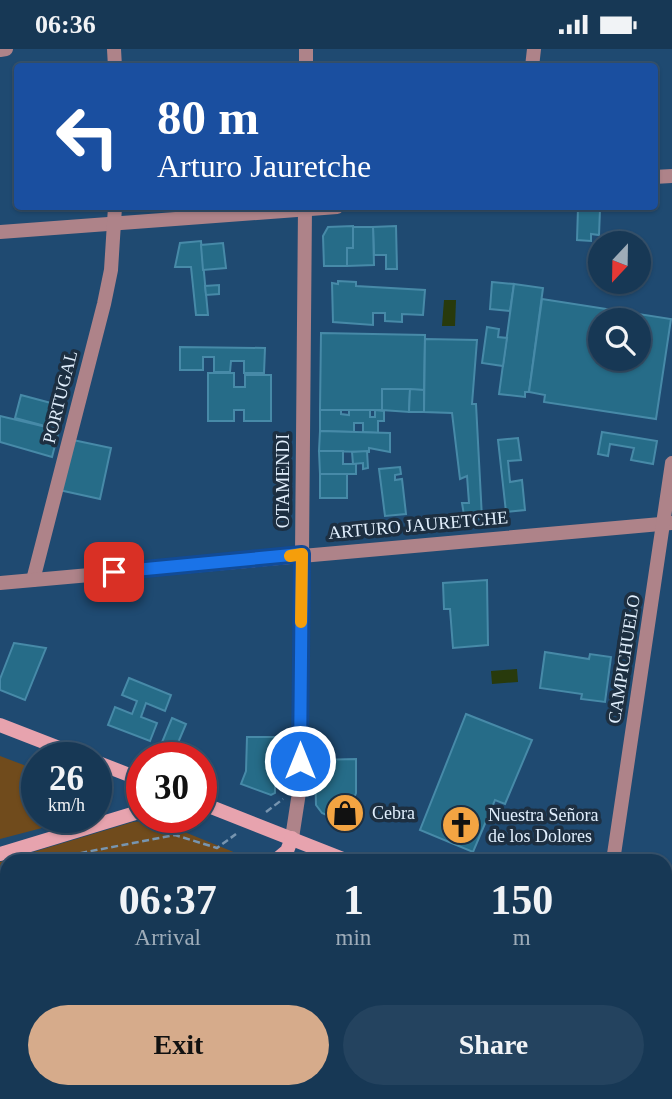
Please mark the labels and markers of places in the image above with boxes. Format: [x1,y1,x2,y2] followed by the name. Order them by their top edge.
[84,542,144,602] pin
[324,792,366,834] shop icon: Cebra
[372,803,415,823] place label: Cebra
[440,804,482,846] church icon: Nuestra Señora de los Dolores
[488,805,598,846] place label: Nuestra Señora de los Dolores

